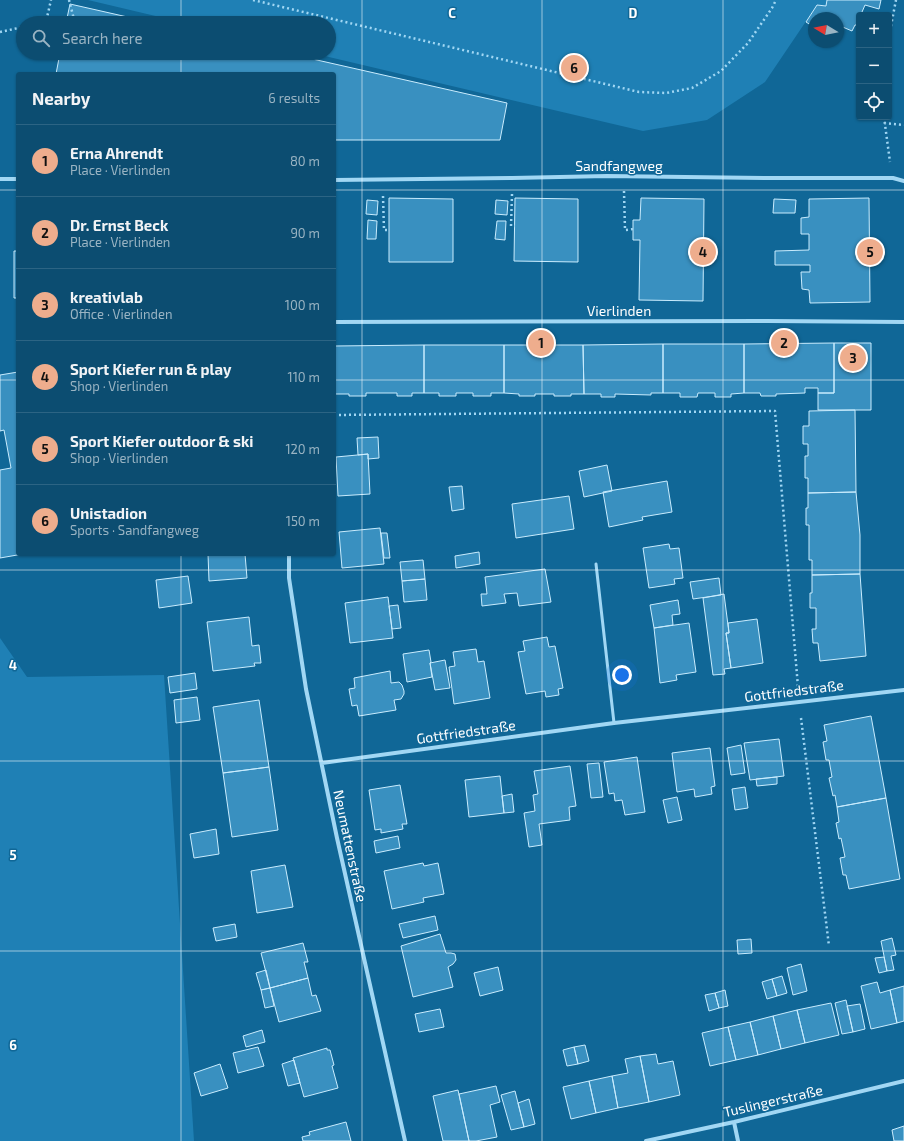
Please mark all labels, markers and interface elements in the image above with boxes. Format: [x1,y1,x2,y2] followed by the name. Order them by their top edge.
[448,5,456,21] text: C
[629,5,638,21] text: D
[808,12,844,48] north arrow
[856,12,892,120] map controls
[856,12,892,48] button: +
[16,16,336,60] search box
[30,27,52,49] icon: search
[62,29,143,47] text: Search here
[856,48,892,84] button: −
[561,53,587,83] pin: 6
[856,84,892,120] button: locate
[32,88,90,108] text: Nearby
[268,90,320,106] text: 6 results
[70,144,163,162] text: Erna Ahrendt
[42,153,48,169] text: 1
[290,153,320,169] text: 80 m
[575,157,663,174] street label: Sandfangweg
[70,162,170,178] text: Place · Vierlinden
[70,216,168,234] text: Dr. Ernst Beck
[41,225,49,241] text: 2
[290,225,320,241] text: 90 m
[70,234,170,250] text: Place · Vierlinden
[690,237,716,267] pin: 4
[857,237,883,267] pin: 5
[70,288,143,306] text: kreativlab
[41,297,49,313] text: 3
[285,297,320,313] text: 100 m
[587,302,651,319] street label: Vierlinden
[70,306,173,322] text: Office · Vierlinden
[528,328,554,358] pin: 1
[771,328,797,358] pin: 2
[840,343,866,373] pin: 3
[70,360,232,378] text: Sport Kiefer run & play
[41,369,49,385] text: 4
[288,369,320,385] text: 110 m
[70,378,168,394] text: Shop · Vierlinden
[70,432,253,450] text: Sport Kiefer outdoor & ski
[41,441,49,457] text: 5
[285,441,320,457] text: 120 m
[70,450,168,466] text: Shop · Vierlinden
[70,504,147,522] text: Unistadion
[41,513,49,529] text: 6
[286,513,320,529] text: 150 m
[70,522,199,538] text: Sports · Sandfangweg
[9,657,17,673] text: 4
[612,665,632,685] your location
[743,676,845,705] street label: Gottfriedstraße
[415,716,517,747] street label: Gottfriedstraße
[330,788,371,904] street label: Neumattenstraße
[9,847,17,863] text: 5
[9,1037,17,1053] text: 6
[722,1081,824,1120] street label: Tuslingerstraße

